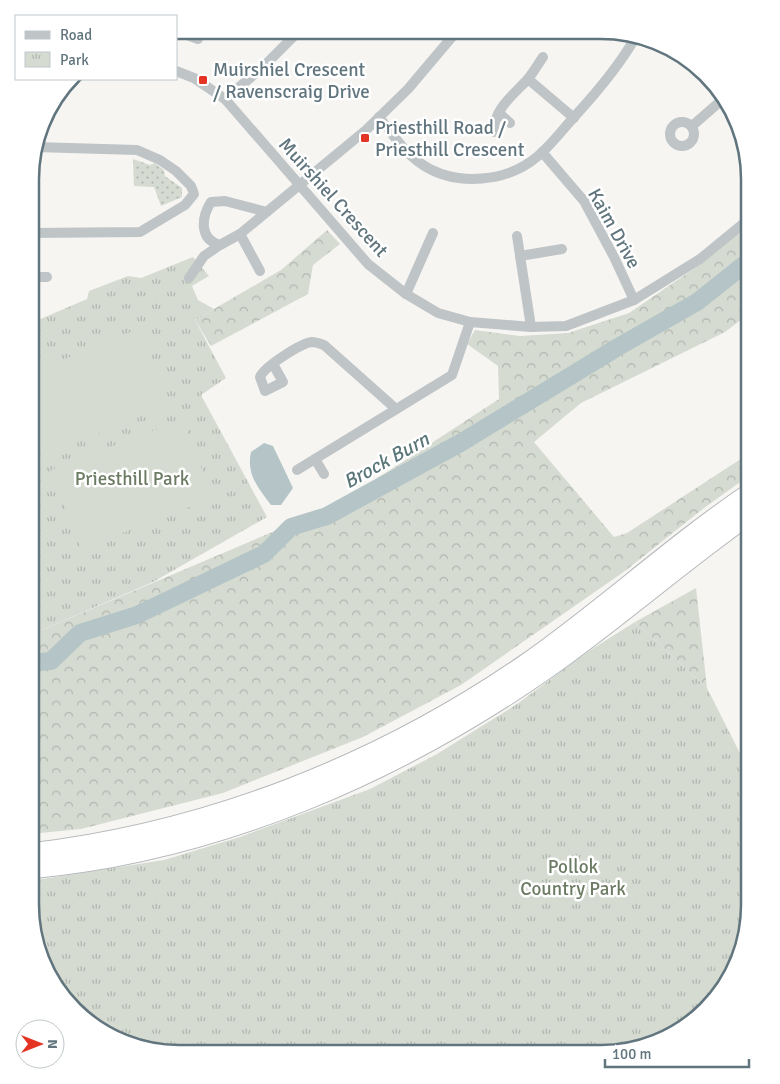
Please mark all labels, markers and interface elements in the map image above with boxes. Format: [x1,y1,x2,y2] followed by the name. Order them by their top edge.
[15,15,178,80] legend
[60,26,92,44] text: Road
[60,51,89,69] text: Park
[213,58,370,104] place label: Muirshiel Crescent / Ravenscraig Drive
[197,74,209,86] marker: Muirshiel Crescent / Ravenscraig Drive
[375,116,525,162] place label: Priesthill Road / Priesthill Crescent
[359,132,371,144] marker: Priesthill Road / Priesthill Crescent
[273,133,393,263] street label: Muirshiel Crescent
[582,184,646,273] street label: Kaim Drive
[339,426,435,494] water label: Brock Burn
[75,467,190,491] park label: Priesthill Park
[520,855,626,901] park label: Pollok Country Park
[15,1019,65,1069] north arrow
[605,1036,749,1068] scale bar
[44,1039,61,1049] text: N
[612,1045,652,1063] text: 100 m

